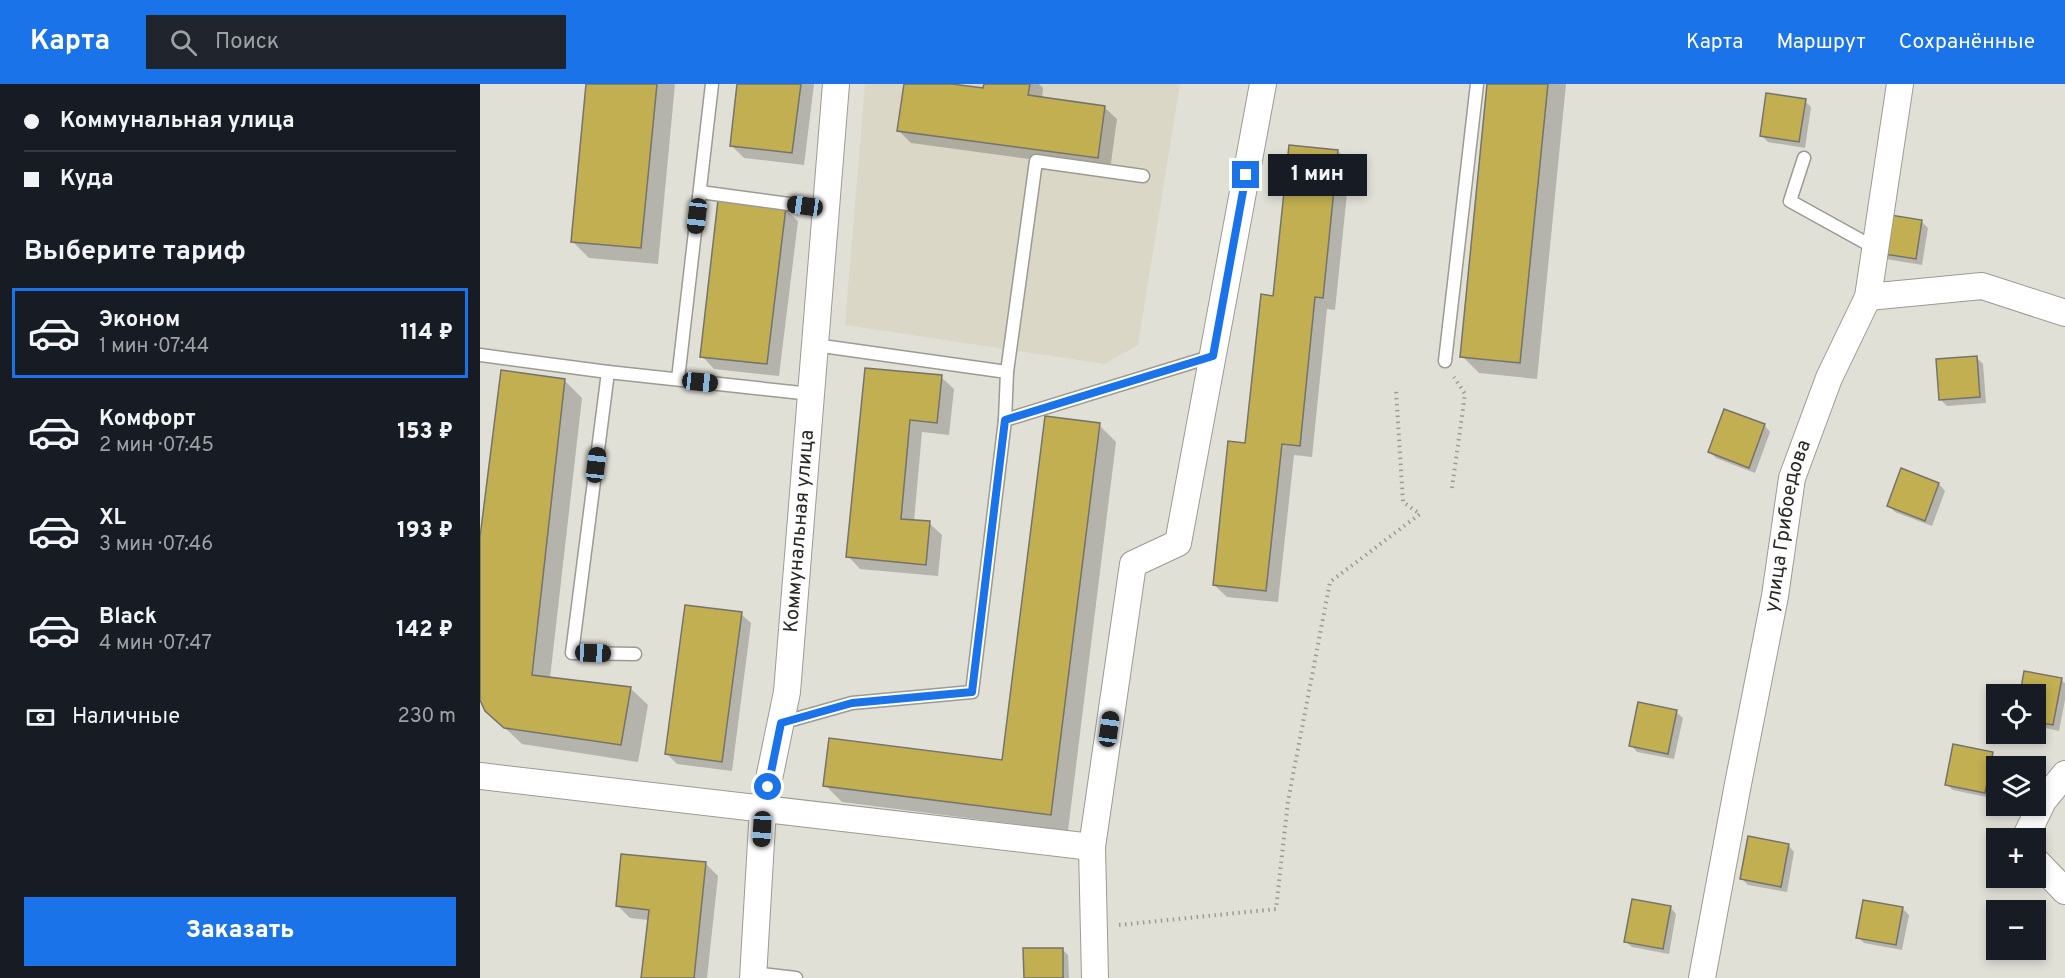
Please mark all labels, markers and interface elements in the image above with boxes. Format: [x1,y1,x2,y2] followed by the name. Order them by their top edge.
[146,15,566,69] search box
[30,24,110,60] text: Карта
[167,26,200,59] icon: search
[215,29,279,56] text: Поиск
[1686,29,1743,56] text: Карта
[1776,29,1866,56] text: Маршрут
[1899,29,2035,56] text: Сохранённые
[60,108,294,135] text: Коммунальная улица
[1267,154,1366,196] callout: 1 мин
[1232,161,1259,188] route end
[1291,162,1344,188] text: 1 мин
[60,166,114,193] text: Куда
[786,195,824,217] car
[686,197,708,235] car
[24,235,246,269] text: Выберите тариф
[27,306,81,360] icon: car
[99,307,180,334] text: Эконом
[400,320,453,347] text: 114 ₽
[99,334,209,360] text: 1 мин · 07:44
[681,371,719,393] car
[27,405,81,459] icon: car
[99,406,196,433] text: Комфорт
[397,419,453,446] text: 153 ₽
[779,429,821,634] street label: Коммунальная улица
[99,433,214,459] text: 2 мин · 07:45
[1759,436,1818,615] street label: улица Грибоедова
[585,446,607,484] car
[27,504,81,558] icon: car
[99,505,126,532] text: XL
[397,518,453,545] text: 193 ₽
[99,532,213,558] text: 3 мин · 07:46
[27,603,81,657] icon: car
[99,604,157,631] text: Black
[396,617,453,644] text: 142 ₽
[99,631,212,657] text: 4 мин · 07:47
[575,643,611,663] car
[1986,684,2046,960] map controls
[1986,684,2046,744] button: locate
[24,701,57,734] icon: cash
[72,704,180,731] text: Наличные
[397,704,456,730] text: 230 m
[1098,710,1120,748] car
[1986,756,2046,816] button: layers
[754,773,781,800] route start
[752,811,772,847] car
[1986,828,2046,888] button: +
[24,897,456,966] button: Заказать
[1986,900,2046,960] button: −

